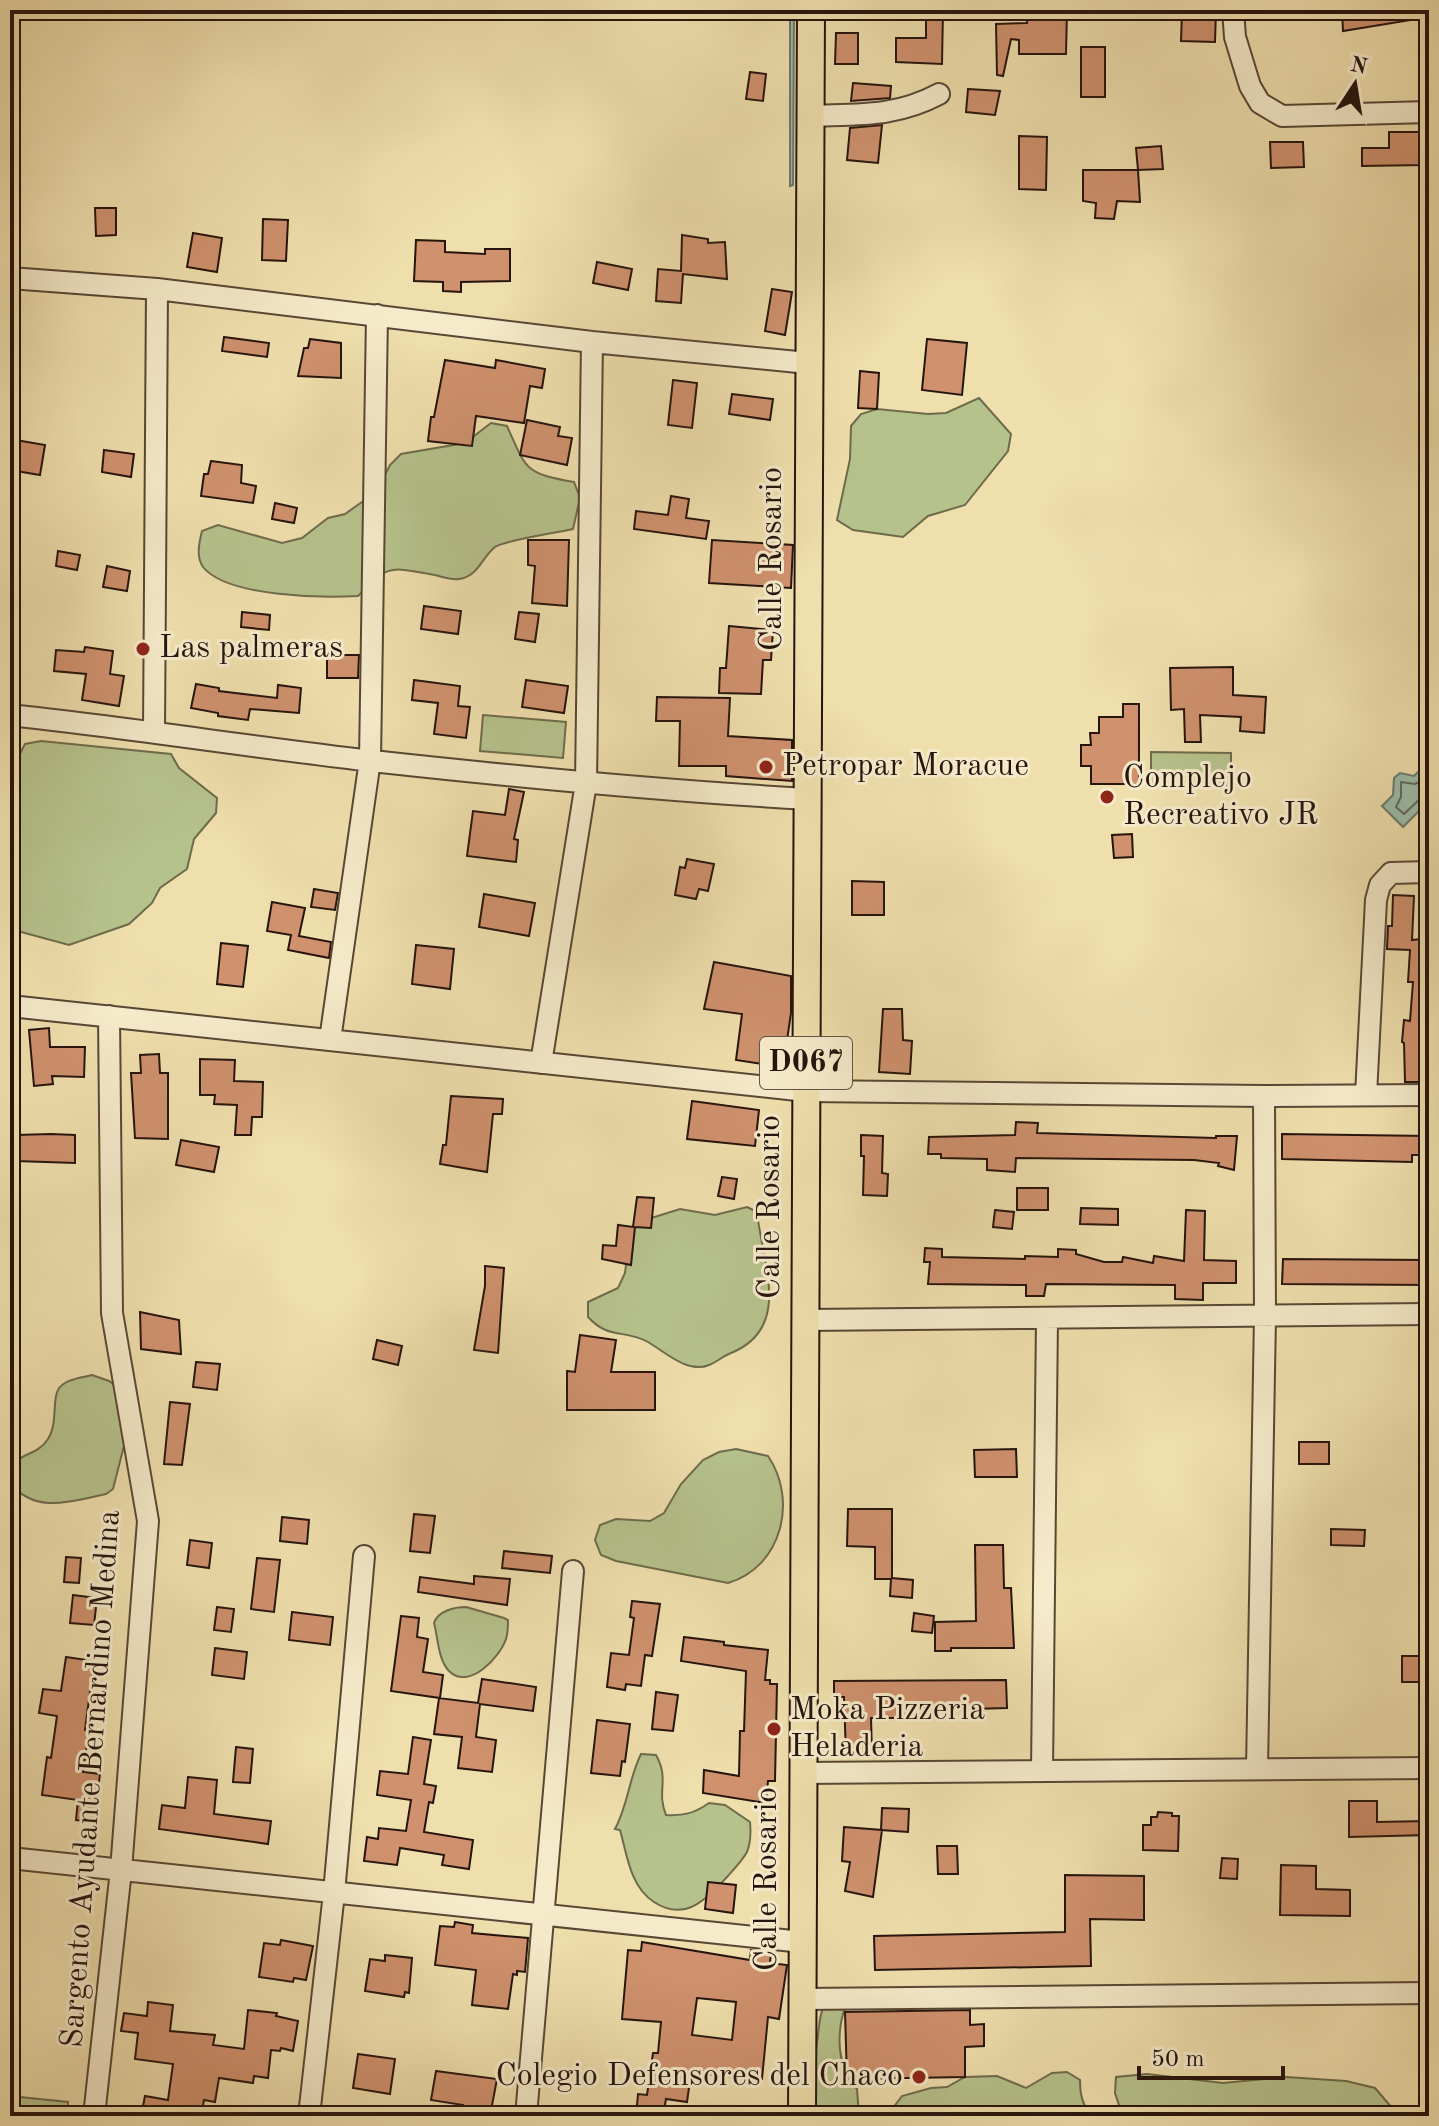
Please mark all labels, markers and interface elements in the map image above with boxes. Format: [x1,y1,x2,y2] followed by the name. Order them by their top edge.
[1315,44,1395,124] north arrow
[1348,54,1369,79] text: N
[757,467,789,651] street label: Calle Rosario
[159,633,343,665] place label: Las palmeras
[134,640,152,658] marker: Las palmeras
[782,751,1029,783] place label: Petropar Moracue
[757,758,775,776] marker: Petropar Moracue
[1123,763,1319,832] place label: Complejo Recreativo JR
[1098,788,1116,806] marker: Complejo Recreativo JR
[760,1037,852,1089] road number: D067
[755,1115,787,1299] street label: Calle Rosario
[57,1509,127,2049] street label: Sargento Ayudante Bernardino Medina
[790,1695,985,1764] place label: Moka Pizzeria Heladeria
[765,1720,783,1738] marker: Moka Pizzeria Heladeria
[752,1787,784,1971] street label: Calle Rosario
[1139,2030,1283,2080] scale bar
[1151,2048,1205,2072] text: 50 m
[495,2061,903,2093] place label: Colegio Defensores del Chaco
[910,2068,928,2086] marker: Colegio Defensores del Chaco

